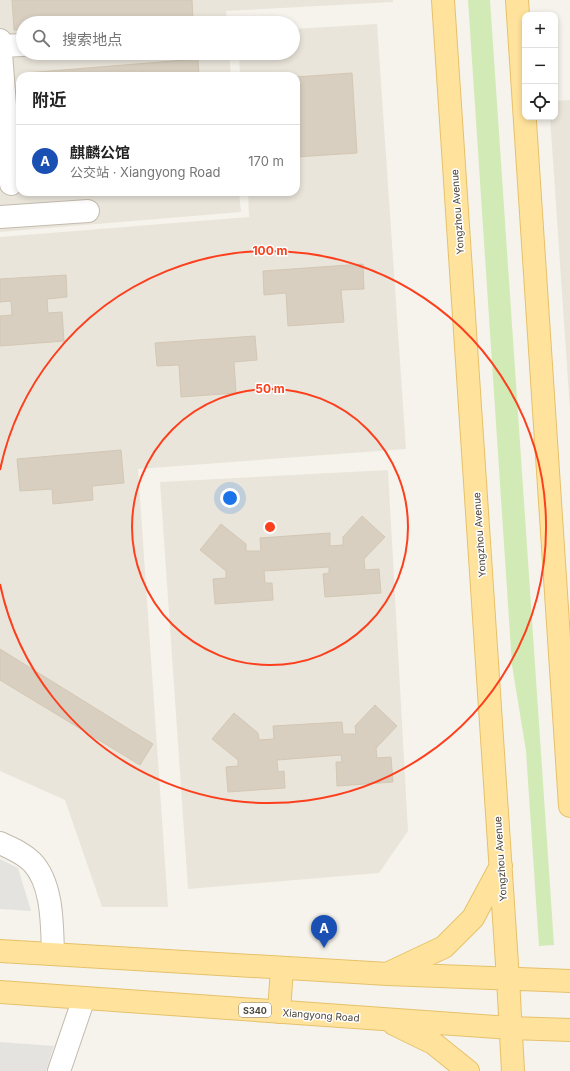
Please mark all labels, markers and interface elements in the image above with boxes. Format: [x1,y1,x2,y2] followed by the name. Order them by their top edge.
[522,12,558,120] map controls
[522,12,558,48] button: +
[16,16,300,60] search box
[30,27,52,49] icon: search
[62,30,122,49] text: 搜索地点
[522,48,558,84] button: −
[522,84,558,120] button: locate
[32,90,66,110] text: 附近
[70,143,130,162] text: 麒麟公馆
[40,153,50,169] text: A
[248,153,284,169] text: 170 m
[70,164,221,180] text: 公交站 · Xiangyong Road
[448,169,466,255] street label: Yongzhou Avenue
[252,243,288,258] text: 100 m
[255,381,285,396] text: 50 m
[220,488,240,508] your location
[470,492,488,578] street label: Yongzhou Avenue
[263,520,277,534] centre of rings
[491,816,509,902] street label: Yongzhou Avenue
[311,915,337,948] pin: A
[239,1003,271,1017] road number: S340
[282,1006,360,1024] street label: Xiangyong Road

